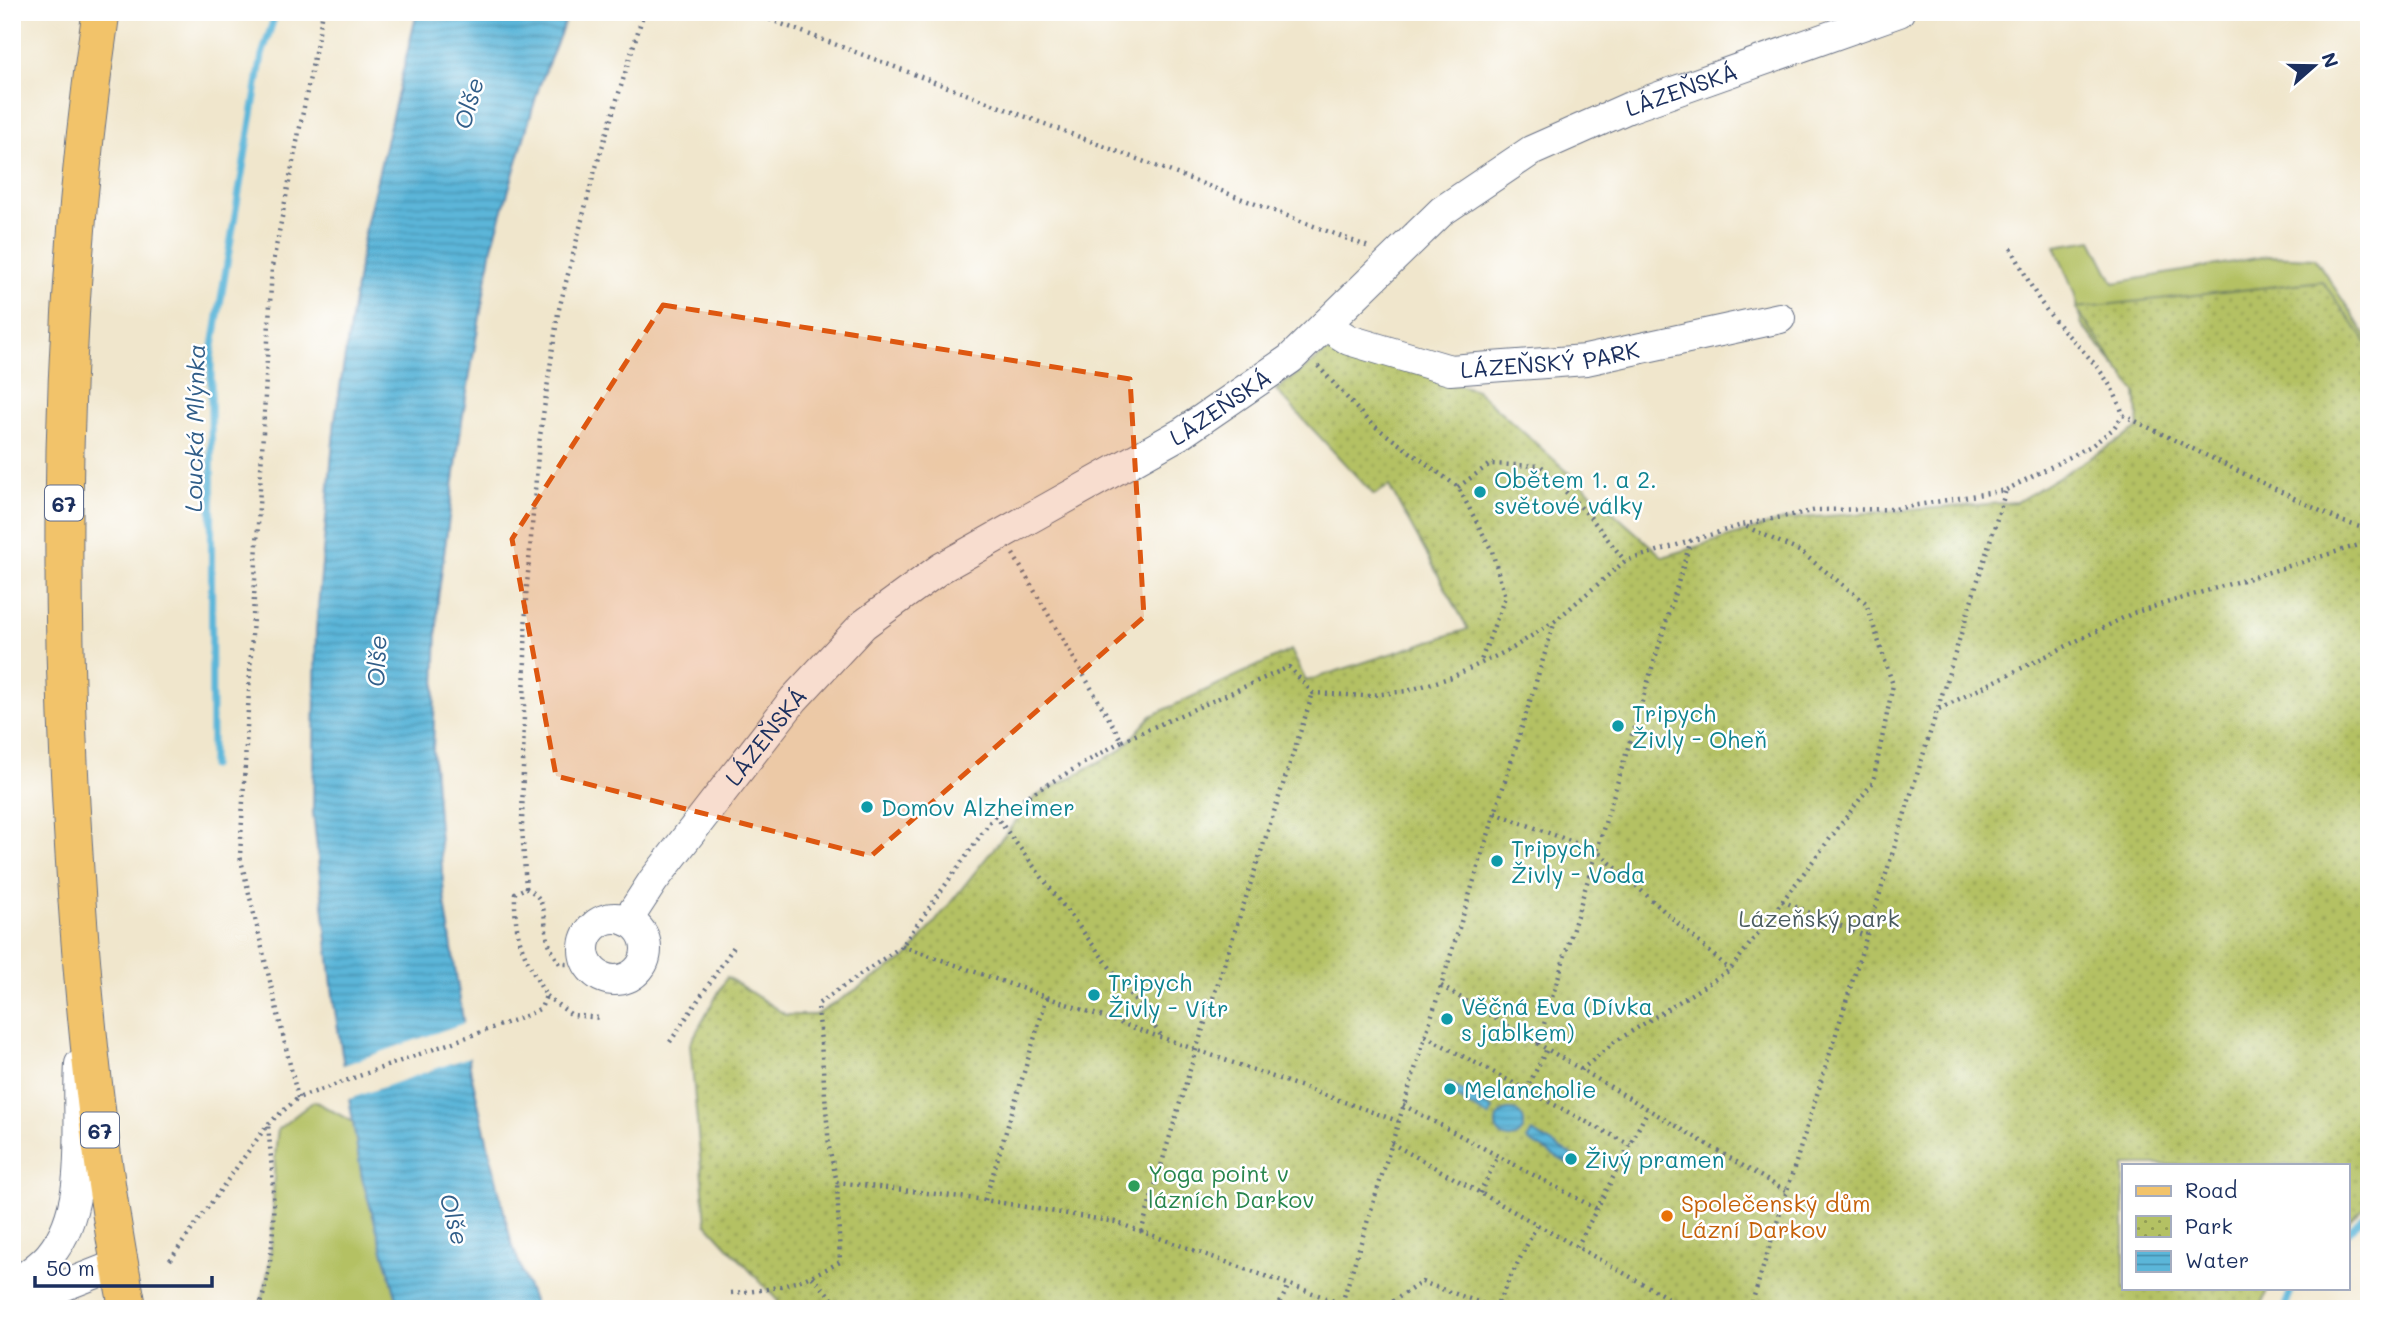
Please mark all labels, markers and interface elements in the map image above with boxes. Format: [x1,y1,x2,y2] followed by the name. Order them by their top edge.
[2280,32,2350,102] north arrow
[2316,49,2345,71] text: N
[1621,56,1741,123] street label: LÁZEŇSKÁ
[446,74,490,132] water label: Olše
[1459,334,1642,384] street label: LÁZEŇSKÝ PARK
[177,344,211,512] water label: Loucká Mlýnka
[1164,362,1277,452] street label: LÁZEŇSKÁ
[1494,464,1657,520] place label: Obětem 1. a 2. světové války
[1472,484,1488,500] marker: Obětem 1. a 2. světové války
[45,486,83,520] road number: 67
[360,634,392,688] water label: Olše
[718,680,813,791] street label: LÁZEŇSKÁ
[1632,698,1767,754] place label: Tripych Živly - Oheň
[1610,718,1626,734] marker: Tripych Živly - Oheň
[881,792,1075,822] place label: Domov Alzheimer
[859,799,875,815] marker: Domov Alzheimer
[1511,833,1645,889] place label: Tripych Živly - Voda
[1489,853,1505,869] marker: Tripych Živly - Voda
[1738,903,1900,933] park label: Lázeňský park
[1108,967,1229,1023] place label: Tripych Živly - Vítr
[1086,987,1102,1003] marker: Tripych Živly - Vítr
[1461,991,1653,1047] place label: Věčná Eva (Dívka s jablkem)
[1439,1011,1455,1027] marker: Věčná Eva (Dívka s jablkem)
[1464,1074,1597,1104] place label: Melancholie
[1442,1081,1458,1097] marker: Melancholie
[81,1112,119,1148] road number: 67
[1585,1144,1724,1174] place label: Živý pramen
[1563,1151,1579,1167] marker: Živý pramen
[1148,1158,1314,1214] place label: Yoga point v lázních Darkov
[2122,1164,2350,1290] legend
[2185,1176,2237,1203] text: Road
[1126,1178,1142,1194] marker: Yoga point v lázních Darkov
[1681,1188,1871,1244] place label: Společenský dům Lázní Darkov
[433,1190,477,1248] water label: Olše
[1659,1208,1675,1224] marker: Společenský dům Lázní Darkov
[2185,1212,2233,1239] text: Park
[35,1244,212,1288] scale bar
[2185,1246,2249,1273] text: Water
[46,1254,95,1281] text: 50 m

